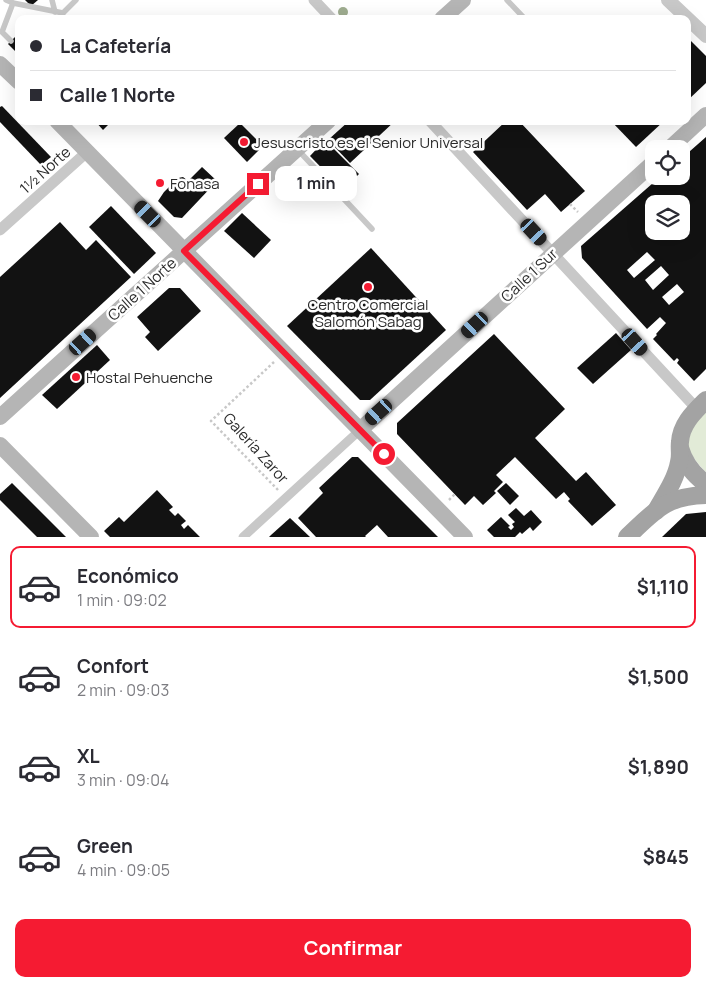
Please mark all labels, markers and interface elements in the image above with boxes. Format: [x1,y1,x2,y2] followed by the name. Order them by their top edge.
[60,33,171,59] text: La Cafetería
[60,82,175,108] text: Calle 1 Norte
[254,132,483,153] place label: Jesuscristo es el Senior Universal
[238,136,250,148] marker: Jesuscristo es el Senior Universal
[645,140,690,240] map controls
[645,140,690,185] button: locate
[15,141,75,199] street label: 1½ Norte
[276,166,358,202] callout: 1 min
[296,172,336,194] text: 1 min
[170,173,220,194] place label: Fonasa
[247,173,269,195] route end
[154,177,166,189] marker: Fonasa
[645,195,690,240] button: layers
[132,198,163,230] car
[518,216,549,248] car
[496,243,562,307] street label: Calle 1 Sur
[103,252,181,325] street label: Calle 1 Norte
[362,281,374,293] marker: Centro Comercial Salomón Sabag
[307,294,429,332] place label: Centro Comercial Salomón Sabag
[458,309,491,341] car
[66,326,99,358] car
[619,326,650,358] car
[86,367,213,388] place label: Hostal Pehuenche
[70,371,82,383] marker: Hostal Pehuenche
[362,396,395,428] car
[219,408,294,488] street label: Galería Zaror
[373,443,395,465] route start
[77,563,179,589] text: Económico
[17,565,62,610] icon: car
[637,574,689,600] text: $1,110
[77,589,167,611] text: 1 min · 09:02
[77,653,149,679] text: Confort
[17,655,62,700] icon: car
[628,664,689,690] text: $1,500
[77,679,169,701] text: 2 min · 09:03
[77,743,100,769] text: XL
[17,745,62,790] icon: car
[628,754,689,780] text: $1,890
[77,769,170,791] text: 3 min · 09:04
[77,833,133,859] text: Green
[17,835,62,880] icon: car
[643,844,689,870] text: $845
[77,859,170,881] text: 4 min · 09:05
[15,919,691,977] button: Confirmar

